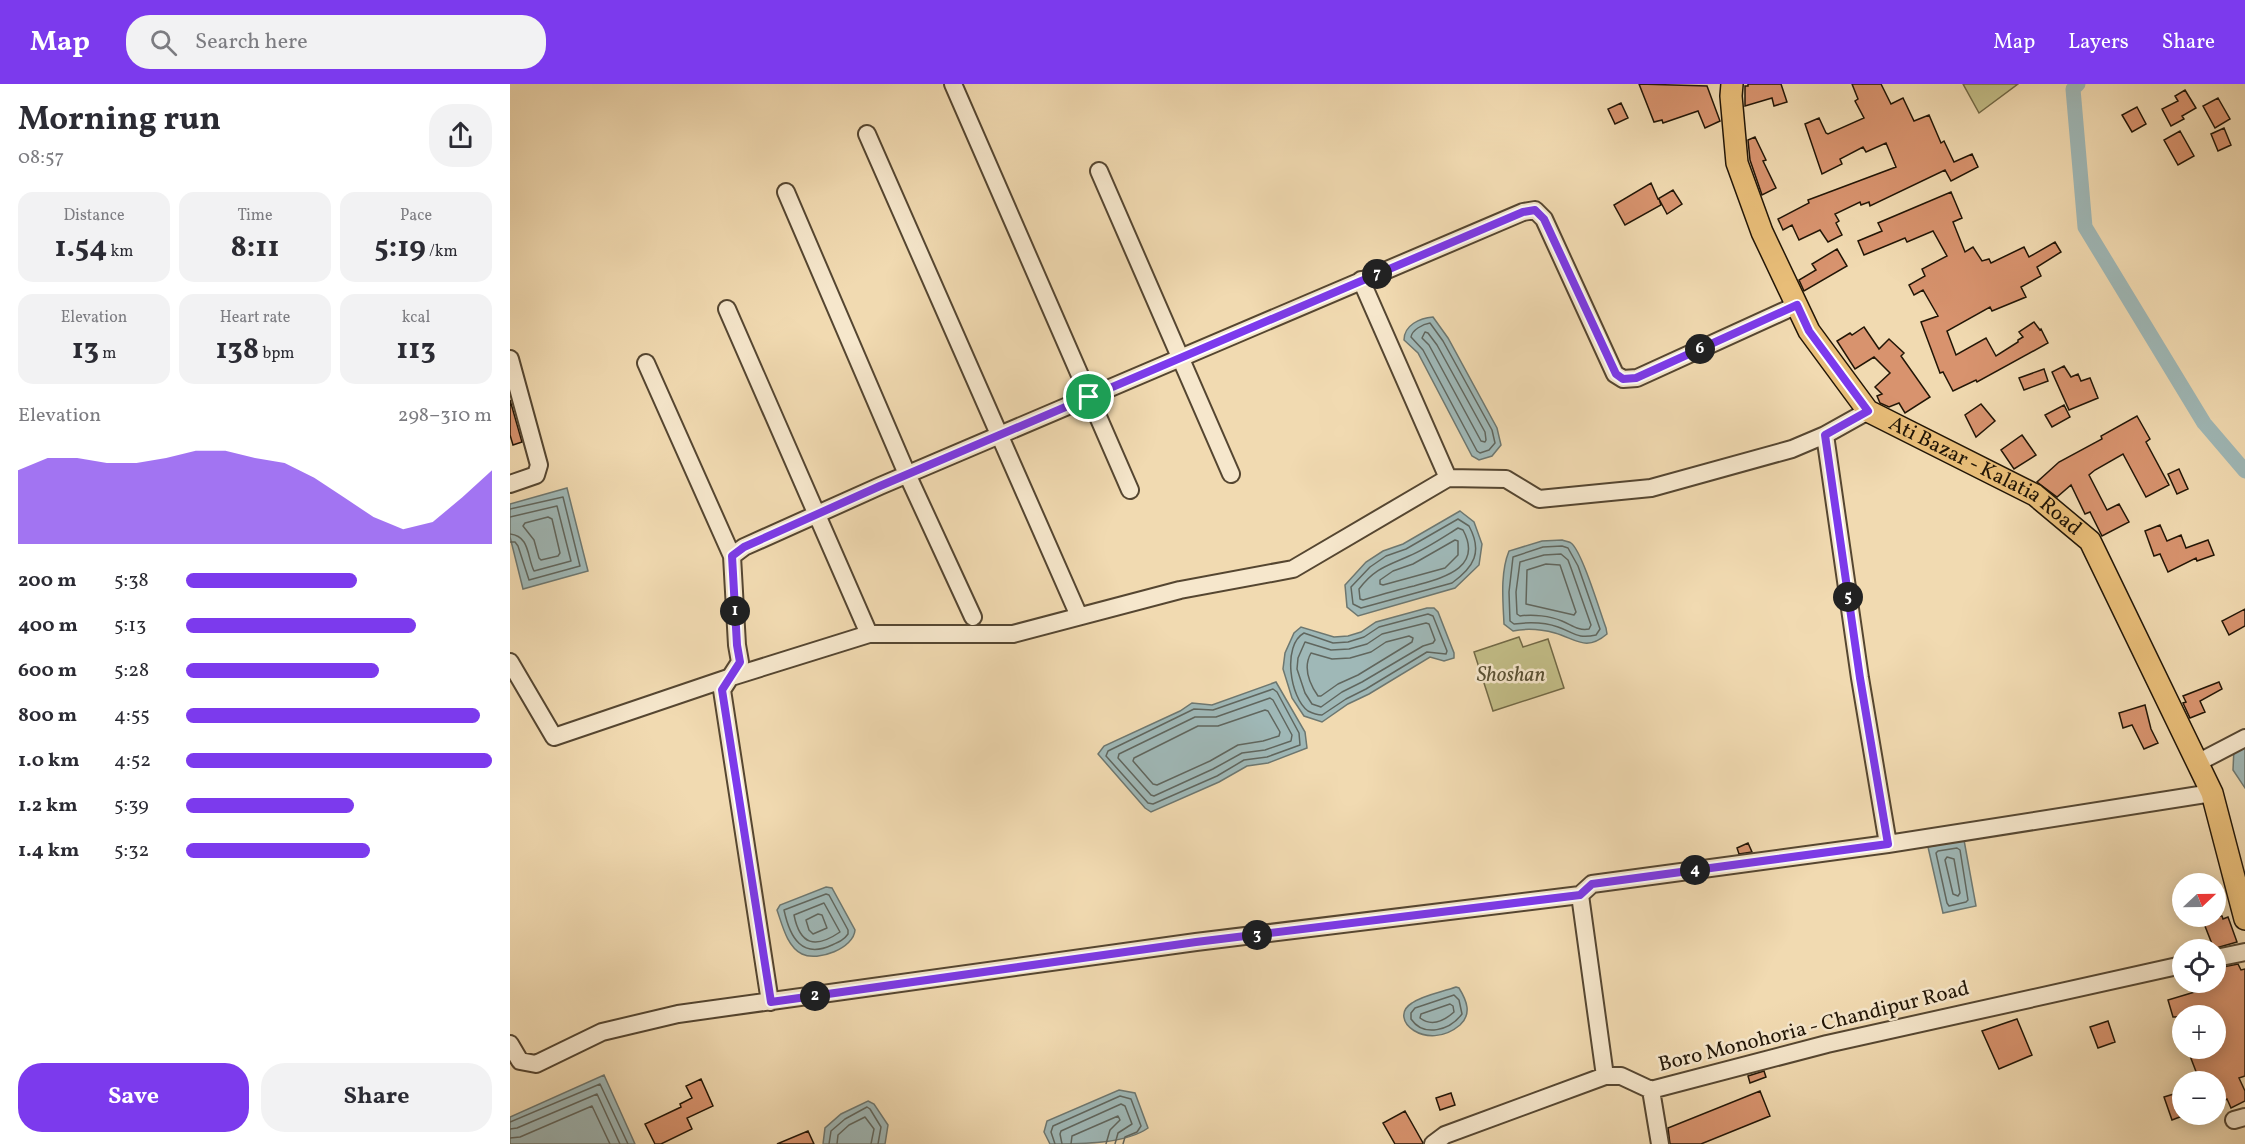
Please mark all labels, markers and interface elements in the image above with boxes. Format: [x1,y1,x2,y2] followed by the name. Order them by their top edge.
[126,15,546,69] search box
[30,23,90,62] text: Map
[147,26,180,59] icon: search
[195,27,308,58] text: Search here
[1993,28,2035,57] text: Map
[2068,28,2129,57] text: Layers
[2162,28,2215,57] text: Share
[18,98,221,144] text: Morning run
[429,104,492,167] button: share
[18,144,64,172] text: 08:57
[63,205,125,227] text: Distance
[237,205,273,227] text: Time
[400,205,432,227] text: Pace
[55,227,107,269] text: 1.54
[231,227,280,269] text: 8:11
[374,227,426,269] text: 5:19
[107,241,134,263] text: km
[426,241,458,263] text: /km
[1362,259,1392,289] pin: 7
[1373,263,1381,285] text: 7
[61,307,127,329] text: Elevation
[220,307,290,329] text: Heart rate
[402,307,430,329] text: kcal
[72,329,99,371] text: 13
[216,329,259,371] text: 138
[396,329,436,371] text: 113
[1685,334,1715,364] pin: 6
[1696,338,1704,360] text: 6
[99,343,116,365] text: m
[259,343,295,365] text: bpm
[1063,371,1114,422] pin
[1072,380,1105,413] icon: arrive
[18,402,101,430] text: Elevation
[398,402,492,430] text: 298–310 m
[1884,409,2088,543] street label: Ati Bazar - Kalatia Road
[18,567,76,595] text: 200 m
[114,567,149,595] text: 5:38
[1833,582,1863,612] pin: 5
[1844,586,1852,608] text: 5
[720,596,750,626] pin: 1
[732,600,738,622] text: 1
[18,612,78,640] text: 400 m
[114,612,146,640] text: 5:13
[18,657,77,685] text: 600 m
[114,657,149,685] text: 5:28
[1477,661,1545,690] park label: Shoshan
[18,702,77,730] text: 800 m
[114,702,150,730] text: 4:55
[18,747,80,775] text: 1.0 km
[114,747,151,775] text: 4:52
[18,792,78,820] text: 1.2 km
[114,792,149,820] text: 5:39
[18,837,79,865] text: 1.4 km
[114,837,149,865] text: 5:32
[1680,855,1710,885] pin: 4
[1690,859,1700,881] text: 4
[2172,873,2226,927] north arrow
[2172,873,2226,1125] map controls
[1242,920,1272,950] pin: 3
[1253,924,1261,946] text: 3
[2172,939,2226,993] button: locate
[1655,974,1973,1080] street label: Boro Monohoria - Chandipur Road
[800,981,830,1011] pin: 2
[811,985,819,1007] text: 2
[2172,1005,2226,1059] button: +
[18,1063,249,1132] button: Save
[261,1063,492,1132] button: Share
[2172,1071,2226,1125] button: −

